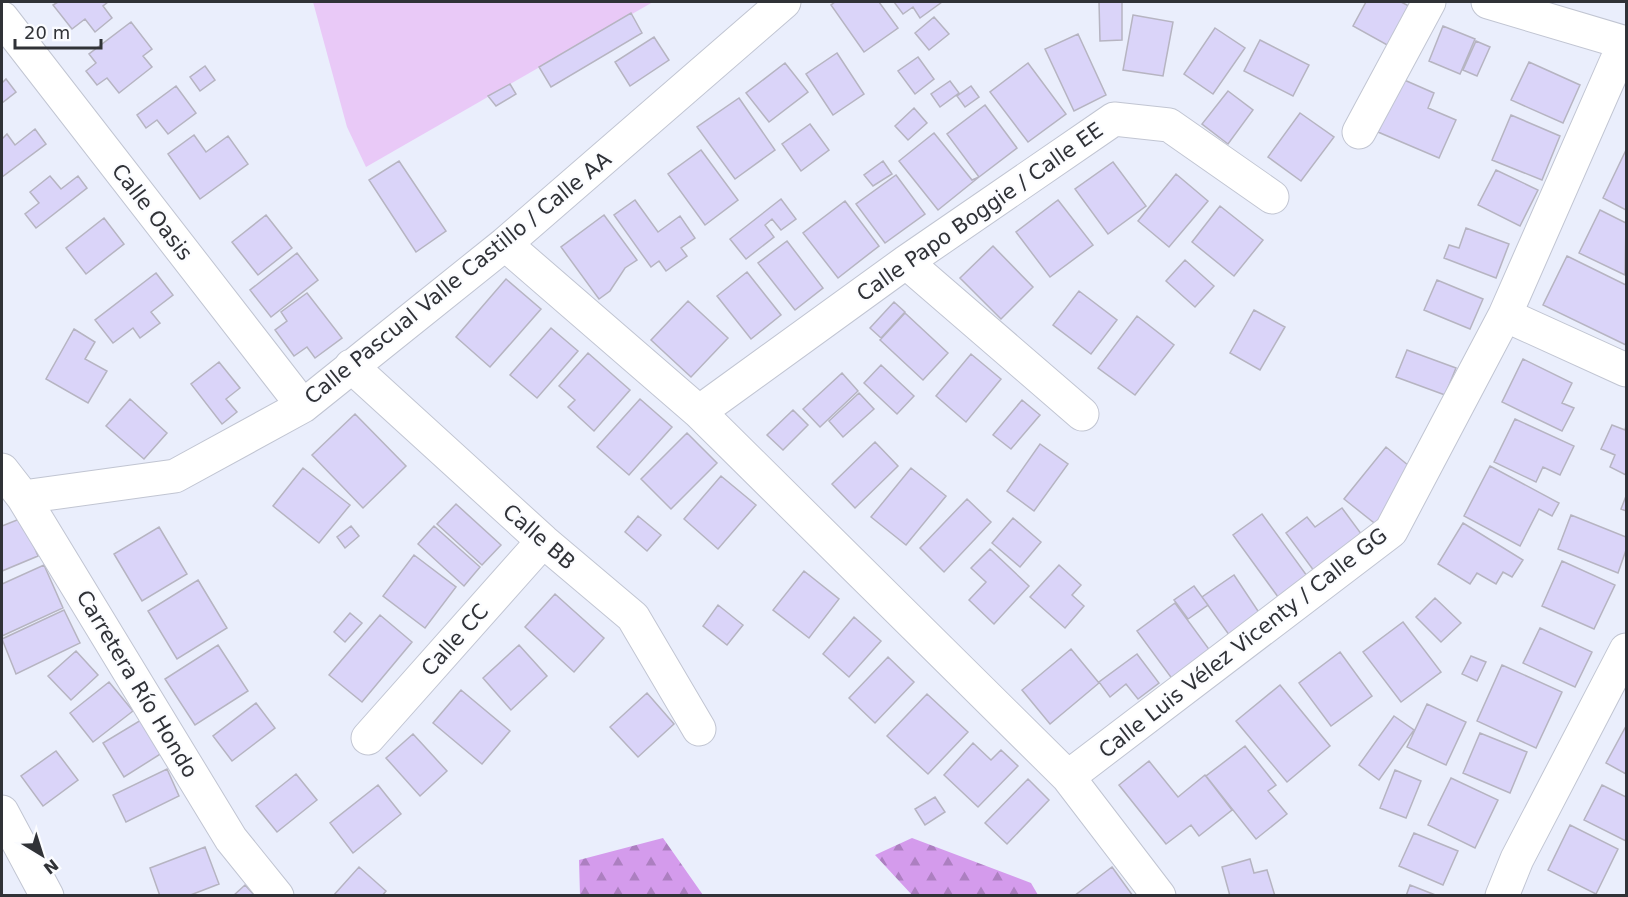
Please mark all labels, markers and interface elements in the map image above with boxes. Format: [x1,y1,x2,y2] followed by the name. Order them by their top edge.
[15,12,100,50] scale bar
[24,22,70,43] text: 20 m
[852,118,1108,306] street label: Calle Papo Boggie / Calle EE
[300,146,616,409] street label: Calle Pascual Valle Castillo / Calle AA
[107,159,197,265] street label: Calle Oasis
[498,499,580,575] street label: Calle BB
[1094,523,1392,763] street label: Calle Luis Vélez Vicenty / Calle GG
[72,586,202,782] street label: Carretera Río Hondo
[417,599,493,681] street label: Calle CC
[12,825,72,885] north arrow
[40,855,62,878] text: N

